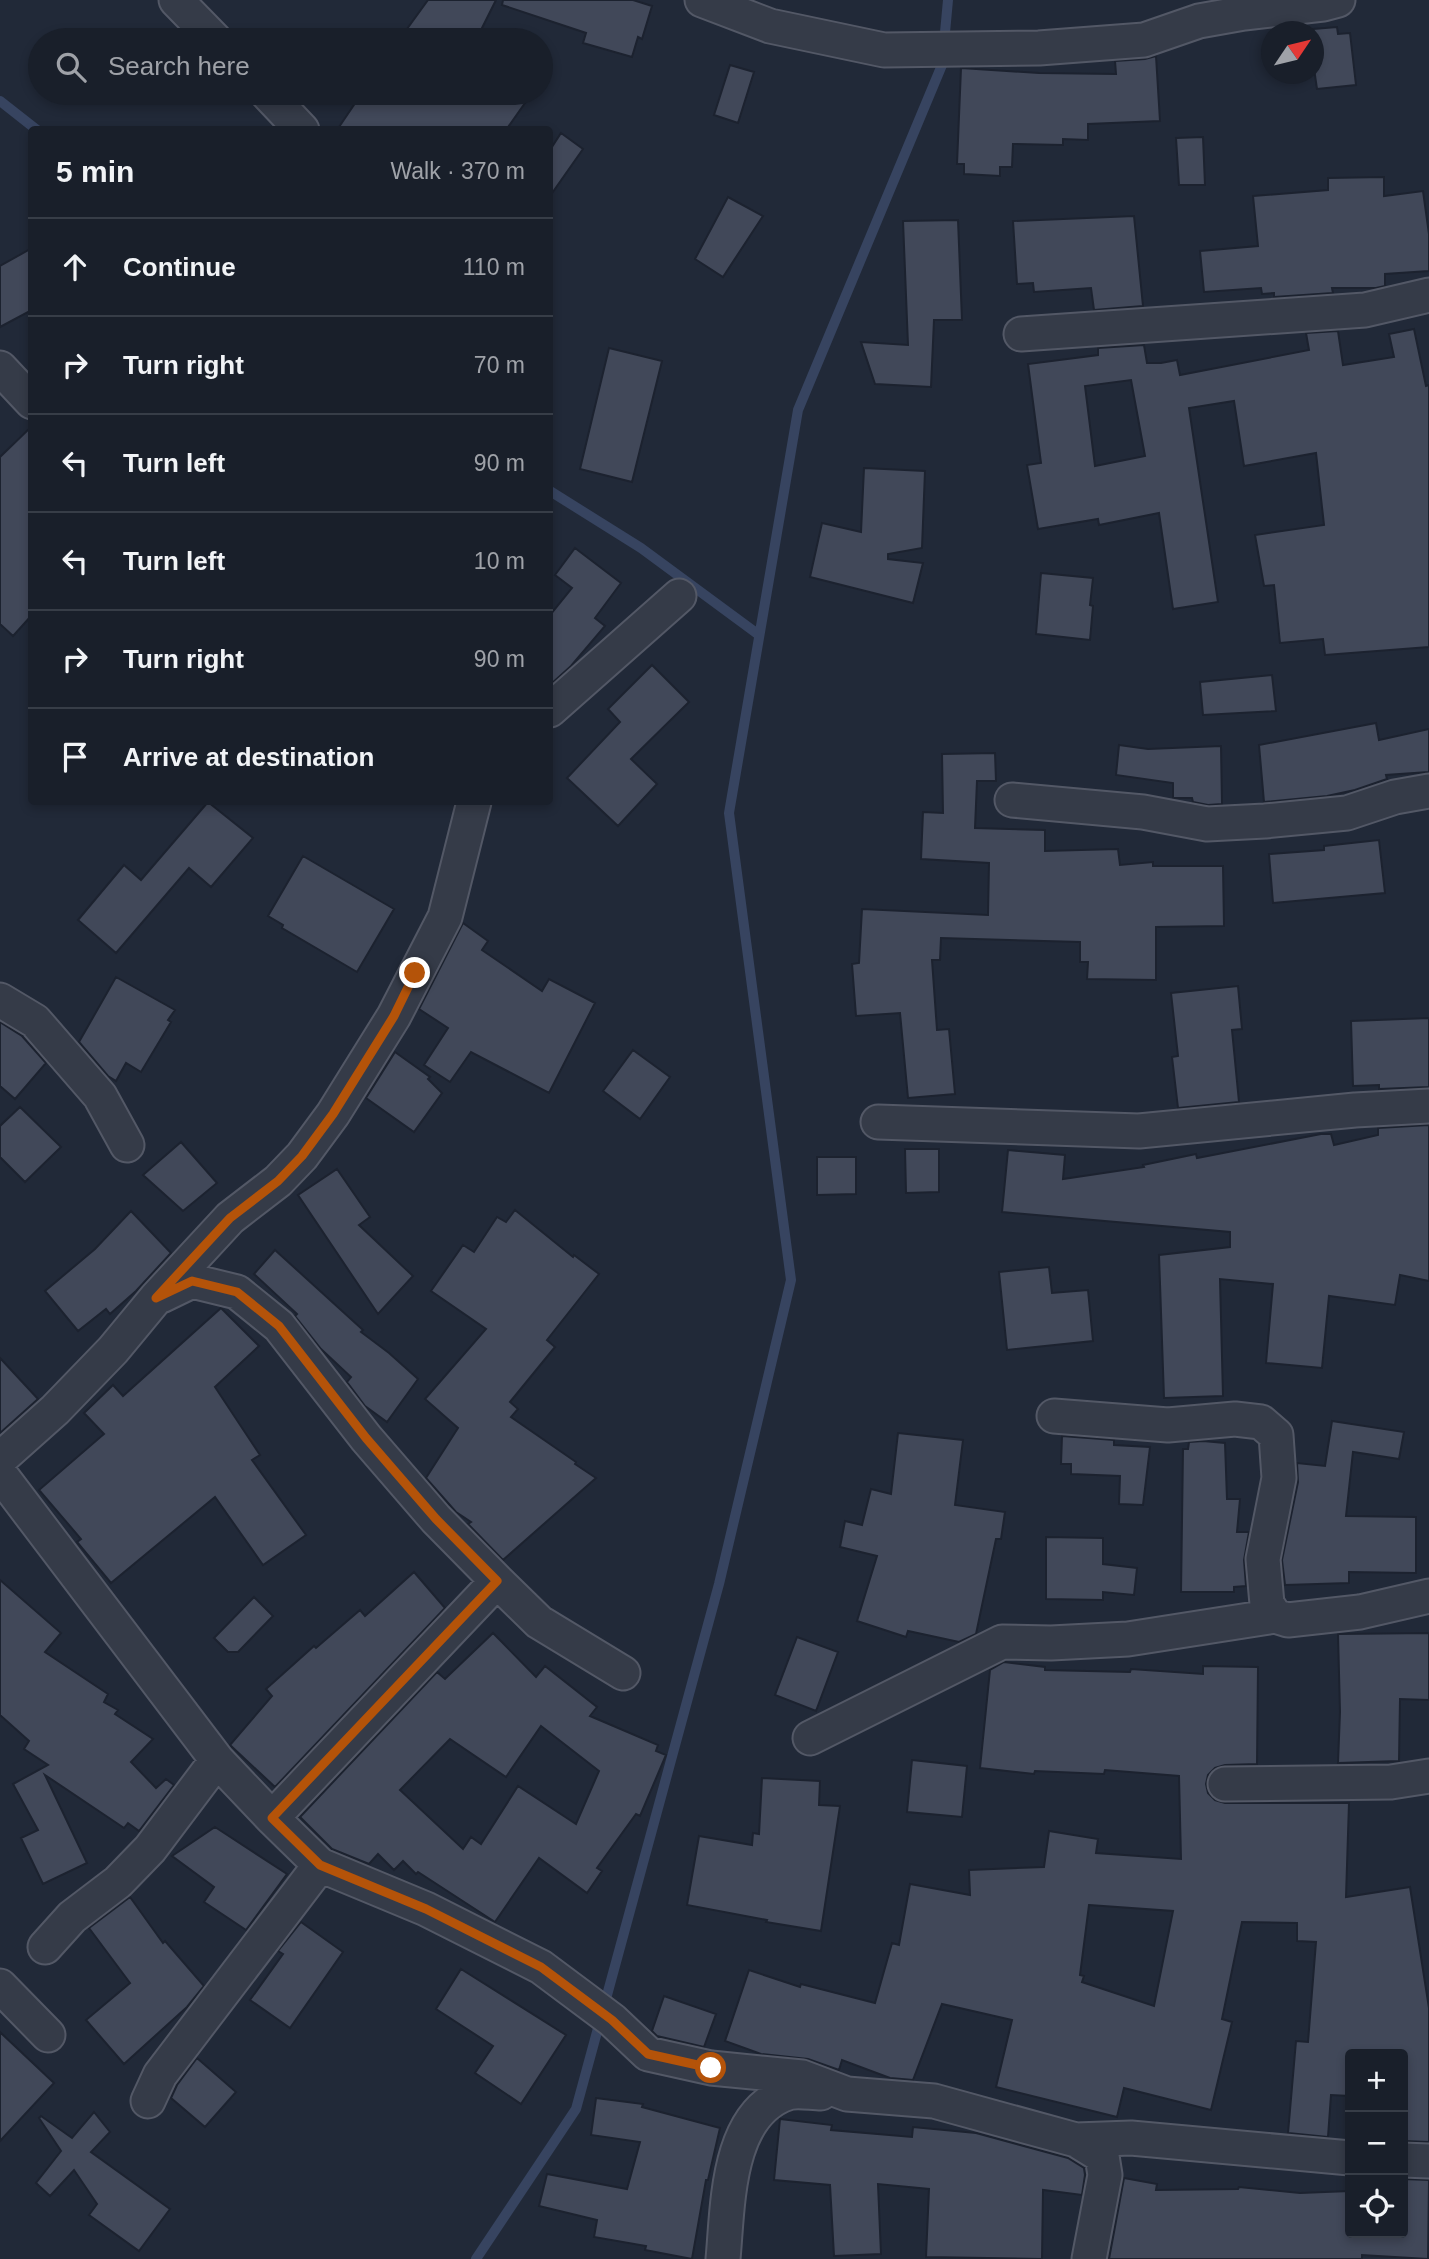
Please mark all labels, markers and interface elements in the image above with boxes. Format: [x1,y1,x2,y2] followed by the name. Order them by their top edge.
[1261,21,1324,84] north arrow
[28,28,553,105] search box
[52,48,90,86] icon: search
[108,51,250,81] text: Search here
[56,155,134,188] text: 5 min
[390,158,525,184] text: Walk · 370 m
[56,248,94,286] icon: ahead
[123,252,236,282] text: Continue
[463,254,525,280] text: 110 m
[56,346,94,384] icon: right
[123,350,244,380] text: Turn right
[474,352,525,378] text: 70 m
[56,444,94,482] icon: left
[123,448,225,478] text: Turn left
[474,450,525,476] text: 90 m
[56,542,94,580] icon: left
[123,546,225,576] text: Turn left
[474,548,525,574] text: 10 m
[56,640,94,678] icon: right
[123,644,244,674] text: Turn right
[474,646,525,672] text: 90 m
[56,738,94,776] icon: arrive
[123,742,374,772] text: Arrive at destination
[399,957,430,988] route end
[1345,2049,1408,2238] map controls
[1345,2049,1408,2112] button: +
[695,2052,726,2083] route start
[1345,2112,1408,2175] button: −
[1345,2175,1408,2238] button: locate

